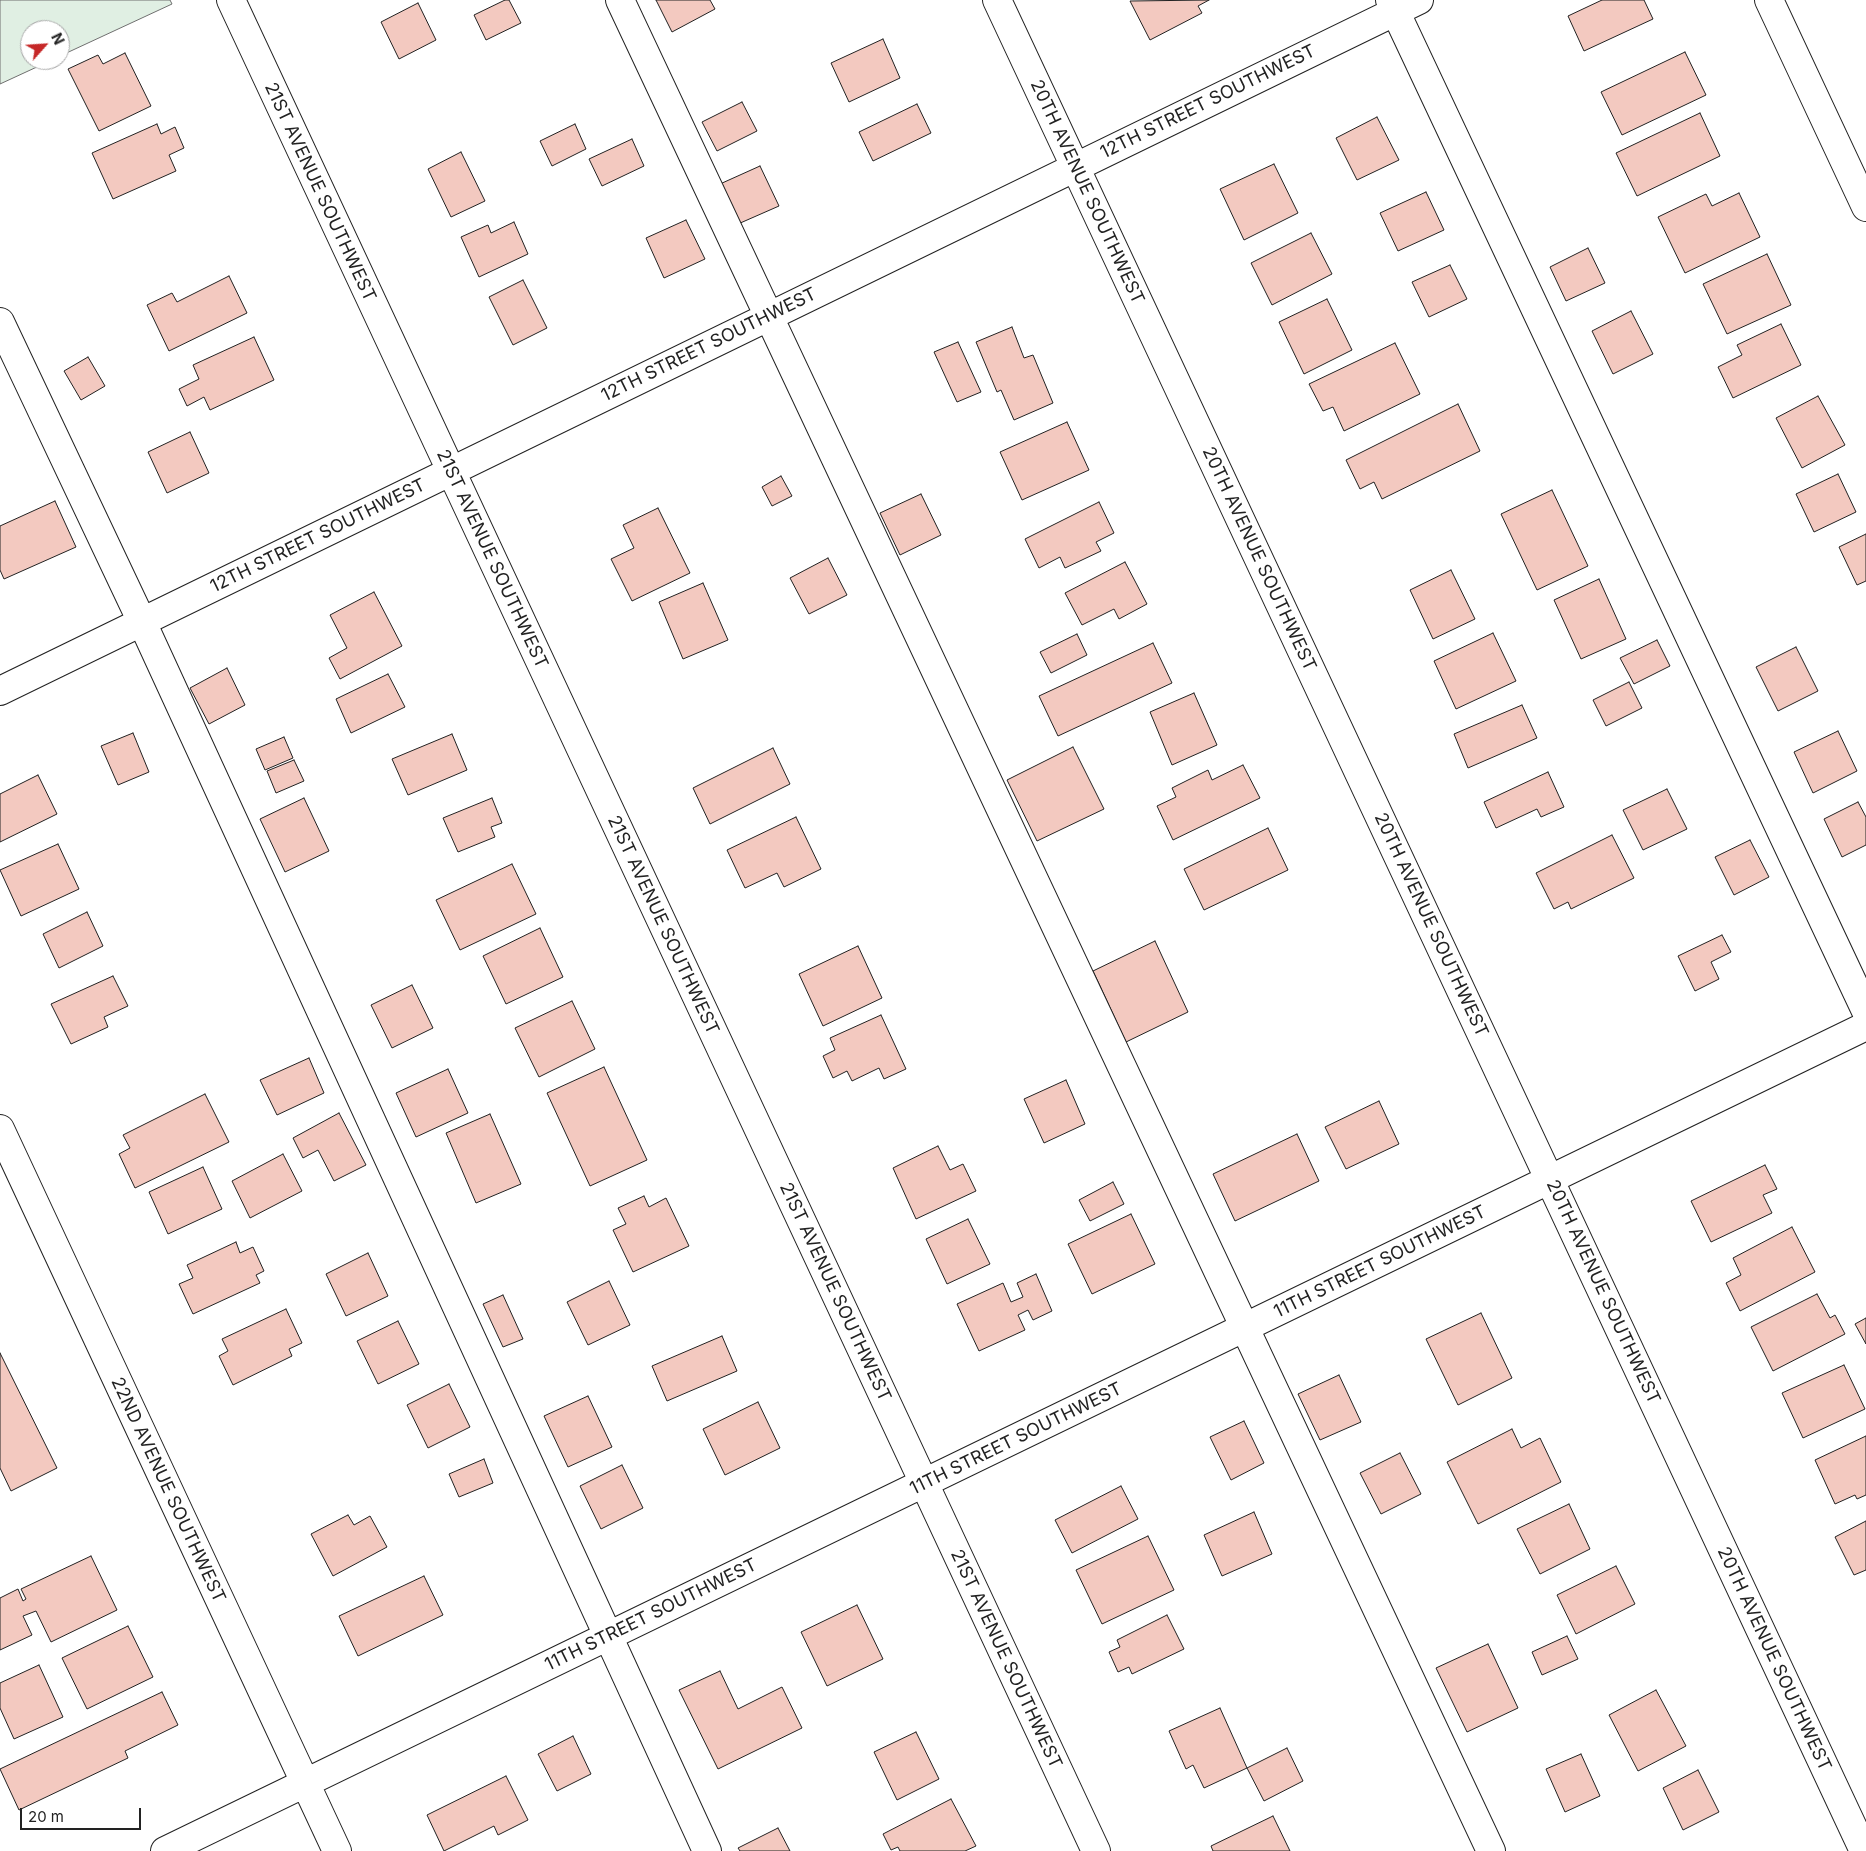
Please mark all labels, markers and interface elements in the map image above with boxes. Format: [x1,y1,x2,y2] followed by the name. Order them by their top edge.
[20,20,70,70] north arrow
[48,30,68,47] text: N
[1097,40,1319,164] street label: 12TH STREET SOUTHWEST
[1025,76,1149,308] street label: 20TH AVENUE SOUTHWEST
[260,79,380,305] street label: 21ST AVENUE SOUTHWEST
[598,283,820,407] street label: 12TH STREET SOUTHWEST
[1197,443,1321,675] street label: 20TH AVENUE SOUTHWEST
[432,446,552,672] street label: 21ST AVENUE SOUTHWEST
[207,474,429,598] street label: 12TH STREET SOUTHWEST
[1369,809,1493,1041] street label: 20TH AVENUE SOUTHWEST
[603,812,723,1038] street label: 21ST AVENUE SOUTHWEST
[1541,1176,1665,1408] street label: 20TH AVENUE SOUTHWEST
[775,1179,895,1405] street label: 21ST AVENUE SOUTHWEST
[1270,1201,1490,1323] street label: 11TH STREET SOUTHWEST
[106,1374,230,1606] street label: 22ND AVENUE SOUTHWEST
[906,1378,1126,1500] street label: 11TH STREET SOUTHWEST
[1712,1543,1836,1775] street label: 20TH AVENUE SOUTHWEST
[946,1546,1066,1772] street label: 21ST AVENUE SOUTHWEST
[541,1554,761,1676] street label: 11TH STREET SOUTHWEST
[22,1798,144,1830] scale bar
[28,1807,64,1826] text: 20 m

